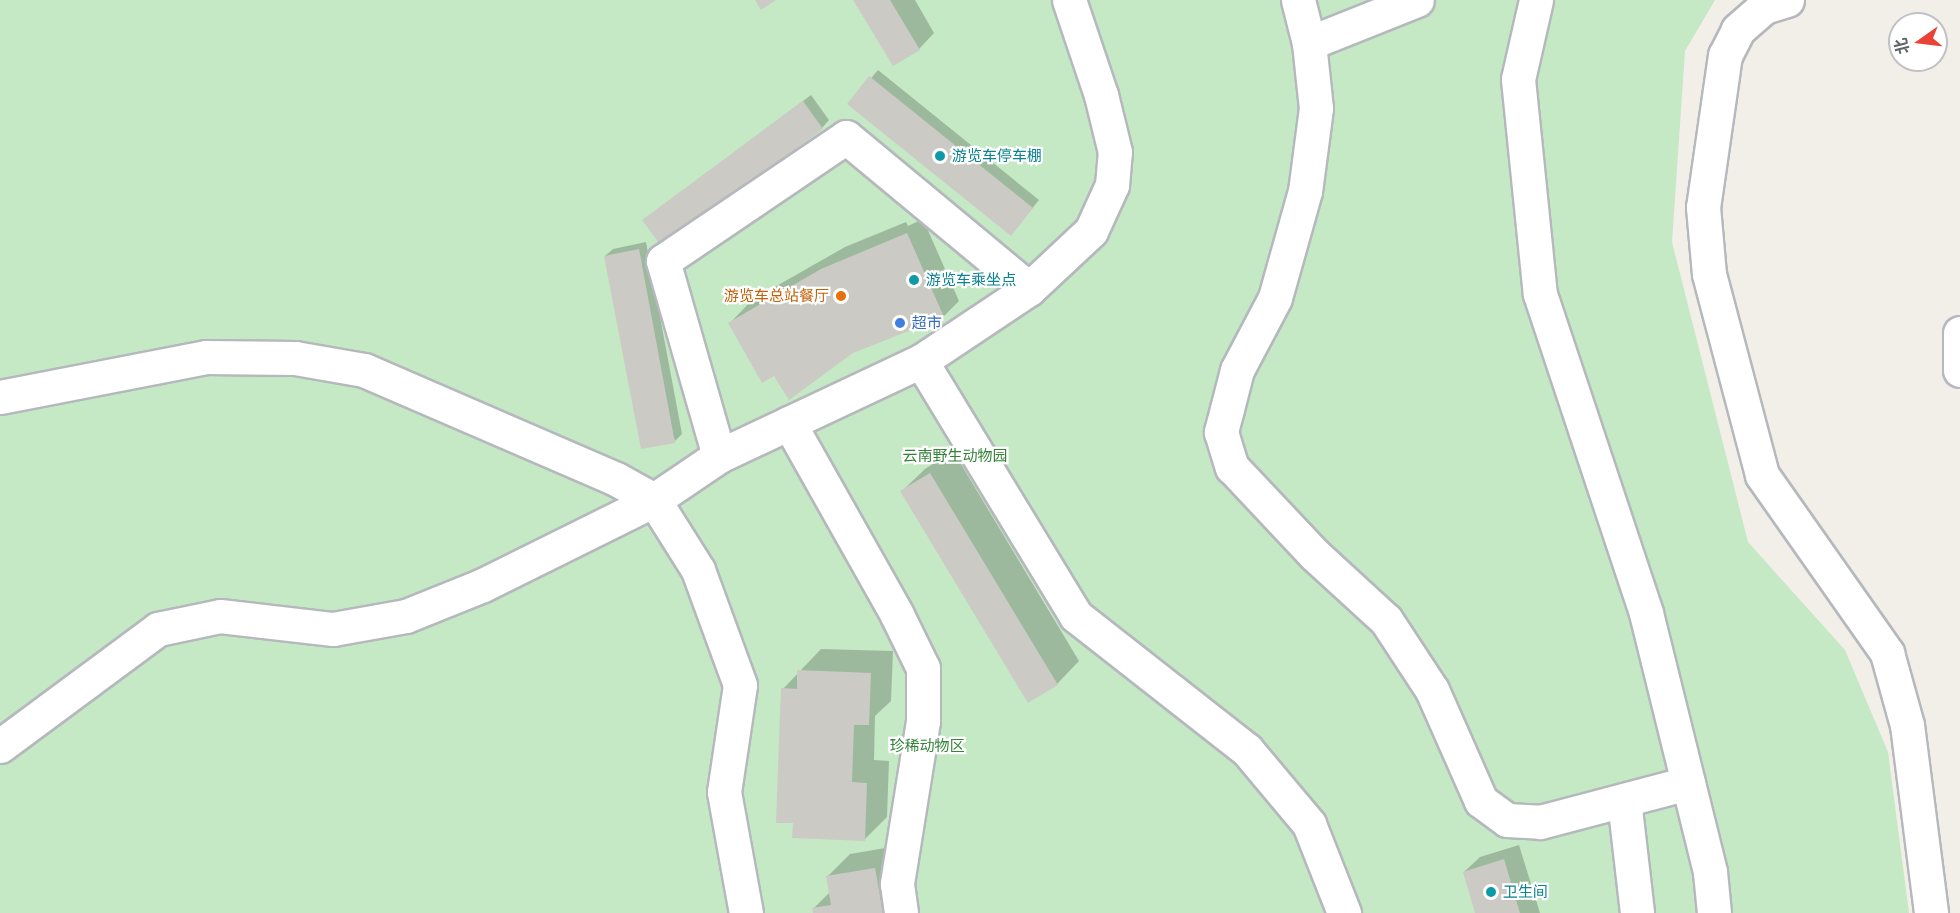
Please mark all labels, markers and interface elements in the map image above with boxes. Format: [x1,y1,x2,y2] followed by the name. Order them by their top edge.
[1888,12,1948,72] north arrow
[1889,35,1915,57] text: 北
[952,147,1042,165] place label: 游览车停车棚
[933,149,947,163] marker: 游览车停车棚
[926,271,1016,289] place label: 游览车乘坐点
[907,273,921,287] marker: 游览车乘坐点
[724,287,829,305] place label: 游览车总站餐厅
[834,289,848,303] marker: 游览车总站餐厅
[912,314,942,332] place label: 超市
[893,316,907,330] marker: 超市
[903,447,1007,465] park label: 云南野生动物园
[890,737,964,755] park label: 珍稀动物区
[1503,883,1548,901] place label: 卫生间
[1484,885,1498,899] marker: 卫生间

